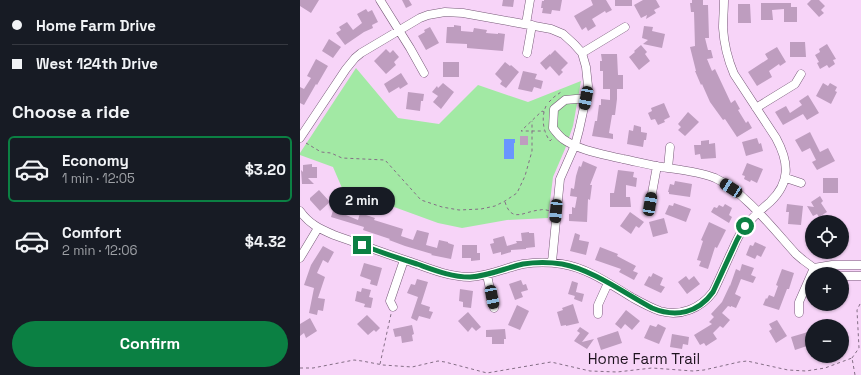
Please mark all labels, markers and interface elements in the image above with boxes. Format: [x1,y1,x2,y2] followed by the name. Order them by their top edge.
[36,16,156,35] text: Home Farm Drive
[36,54,158,73] text: West 124th Drive
[578,85,594,111] car
[12,100,130,123] text: Choose a ride
[14,151,50,187] icon: car
[62,151,129,170] text: Economy
[245,160,286,179] text: $3.20
[62,170,135,187] text: 1 min · 12:05
[718,176,744,200] car
[329,187,395,215] callout: 2 min
[642,191,658,217] car
[345,192,379,209] text: 2 min
[549,199,563,223] car
[805,215,849,363] map controls
[805,215,849,259] button: locate
[736,217,754,235] route start
[14,223,50,259] icon: car
[62,223,122,242] text: Comfort
[245,232,286,251] text: $4.32
[353,236,371,254] route end
[62,242,137,259] text: 2 min · 12:06
[805,267,849,311] button: +
[484,284,500,310] car
[805,319,849,363] button: −
[12,321,288,367] button: Confirm
[588,349,700,368] street label: Home Farm Trail

